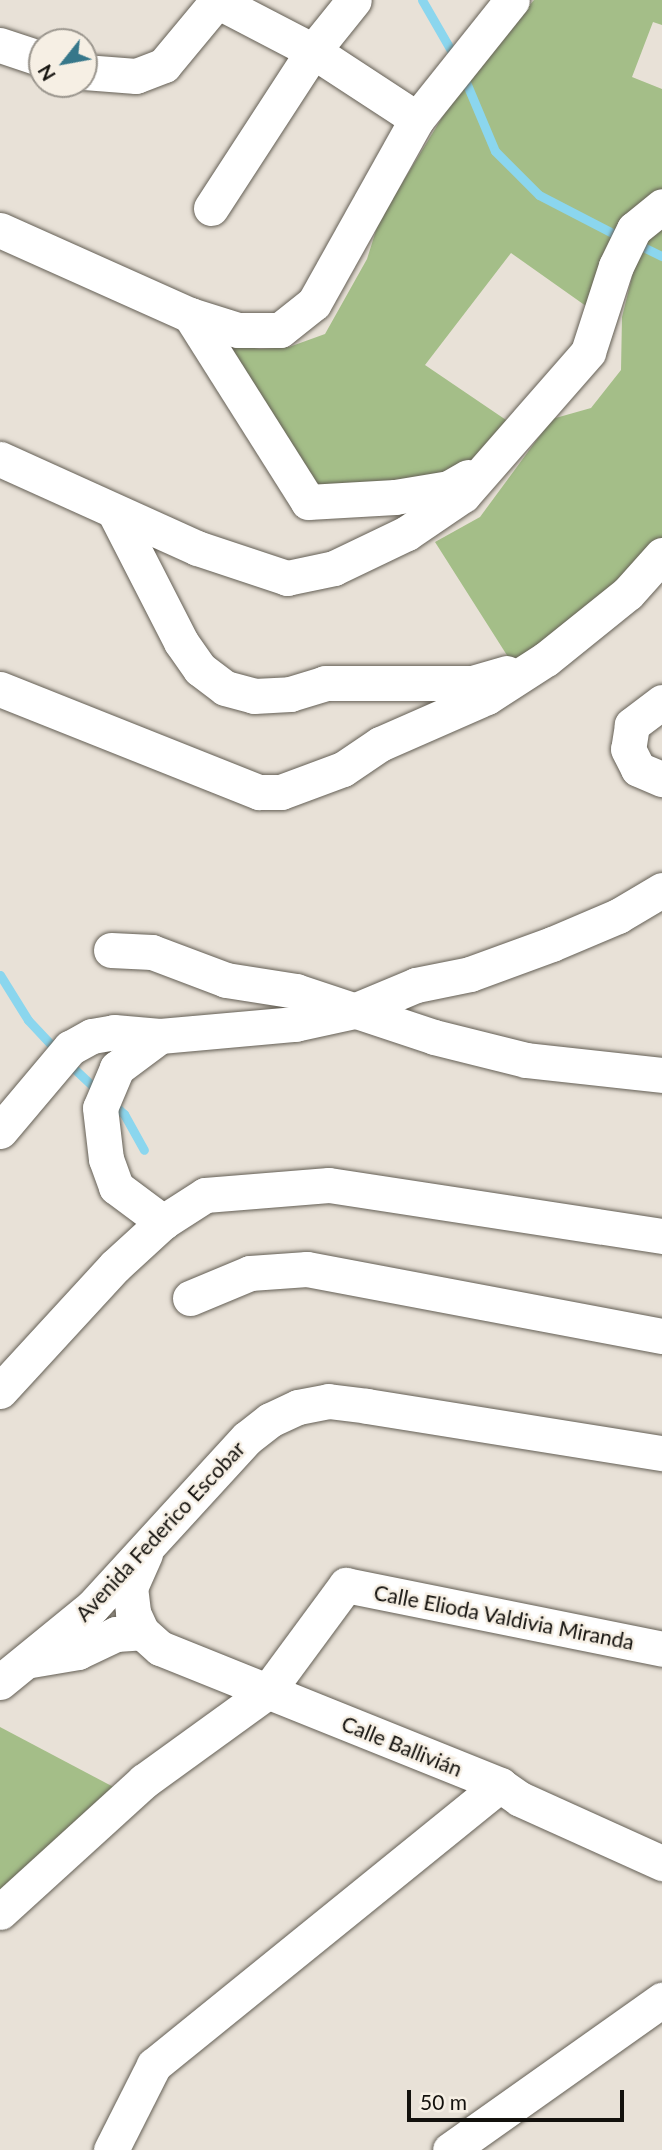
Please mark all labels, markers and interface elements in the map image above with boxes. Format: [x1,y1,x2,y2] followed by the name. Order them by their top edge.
[28,28,98,98] north arrow
[33,61,60,85] text: N
[70,1436,250,1626] street label: Avenida Federico Escobar
[371,1579,637,1655] street label: Calle Elioda Valdivia Miranda
[338,1710,466,1782] street label: Calle Ballivián
[410,2076,627,2120] scale bar
[420,2089,467,2114] text: 50 m

